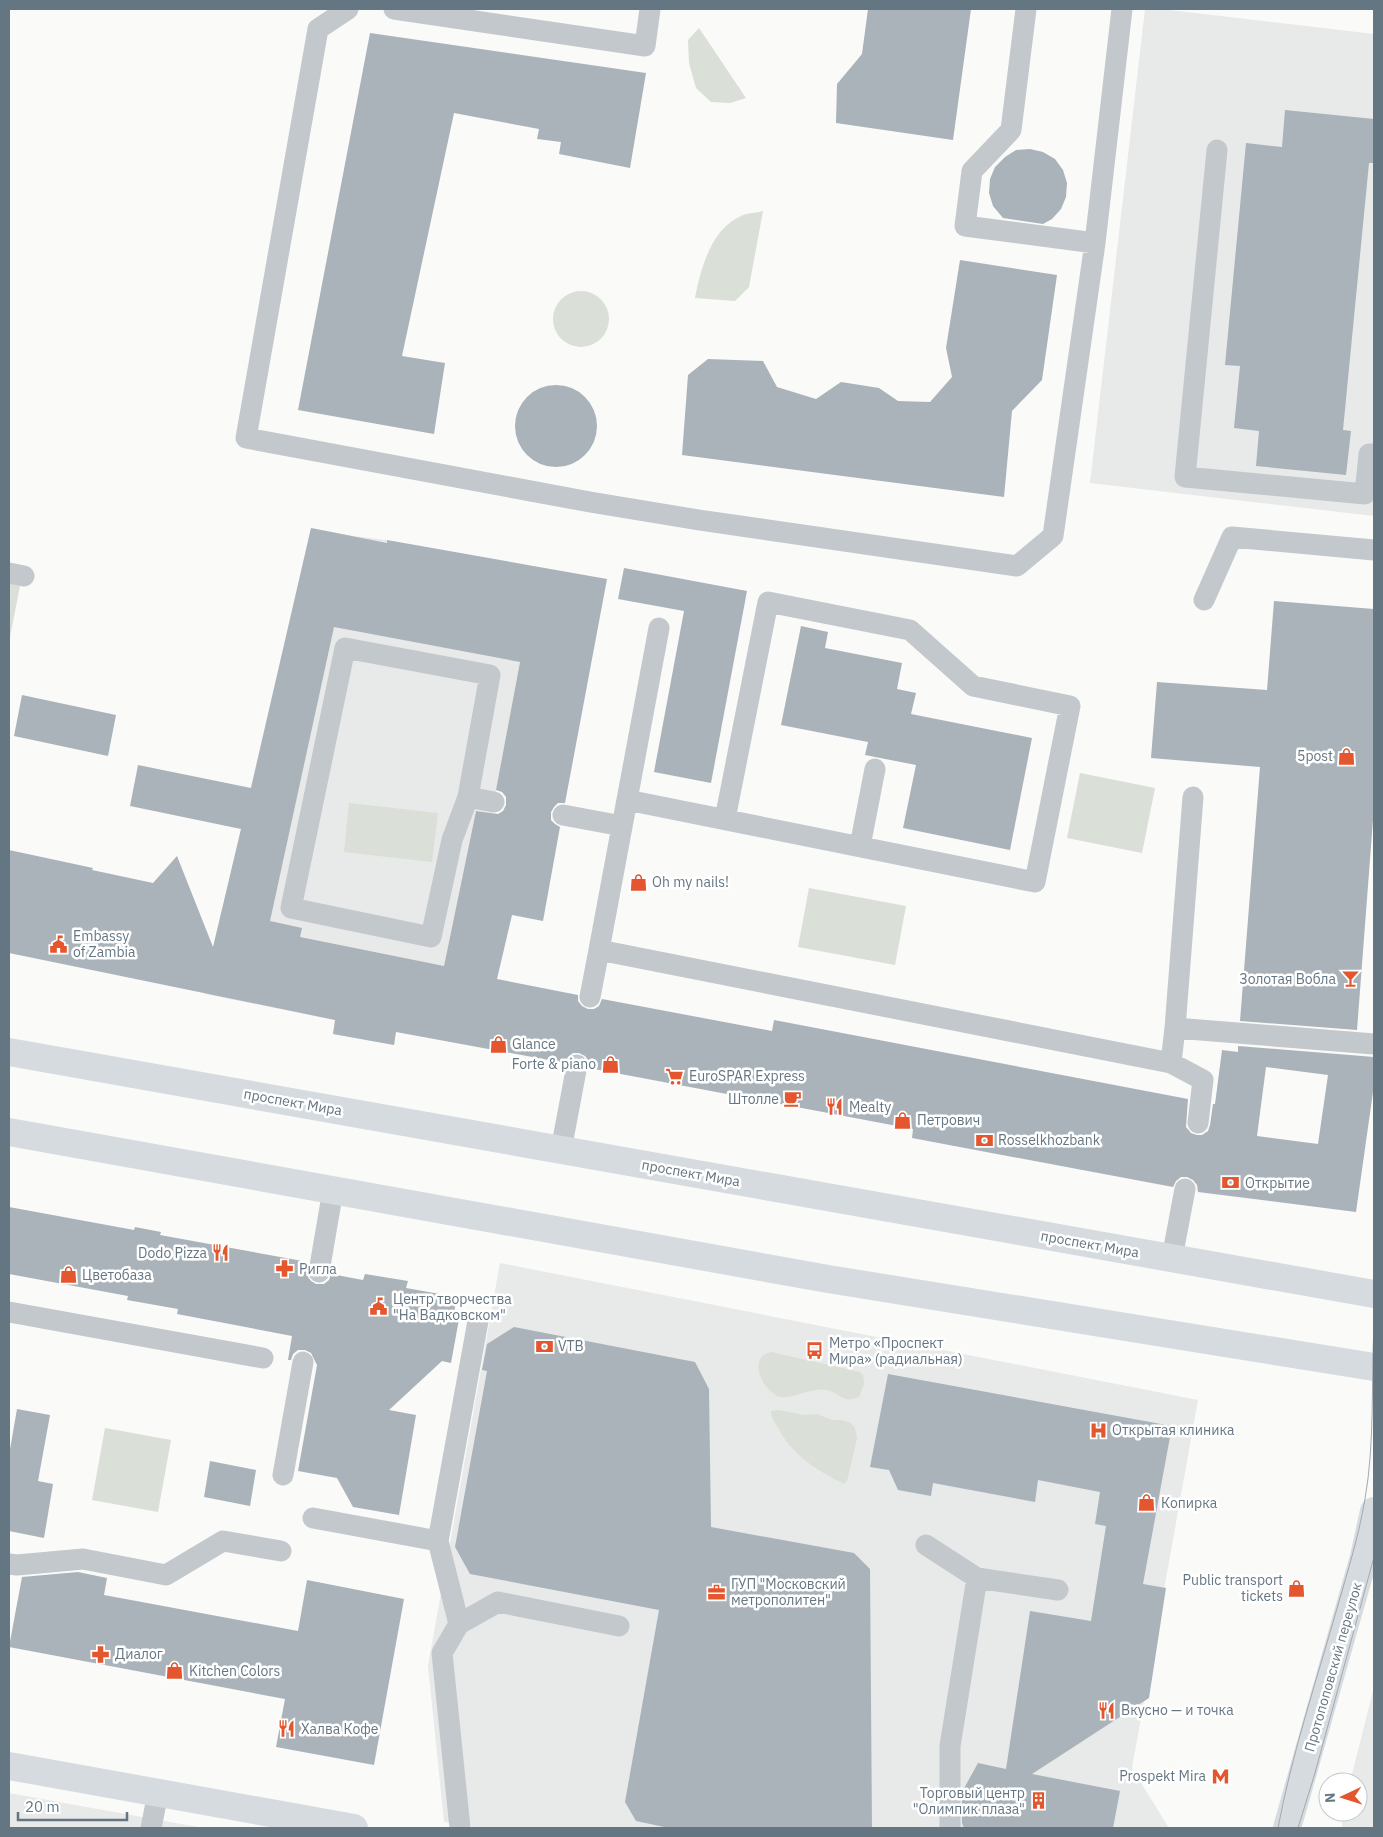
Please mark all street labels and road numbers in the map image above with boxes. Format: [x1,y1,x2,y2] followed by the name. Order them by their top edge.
[242,1084,344,1120] street label: проспект Мира
[640,1155,742,1191] street label: проспект Мира
[1039,1226,1141,1262] street label: проспект Мира
[1300,1580,1366,1754] street label: Протопоповский переулок

